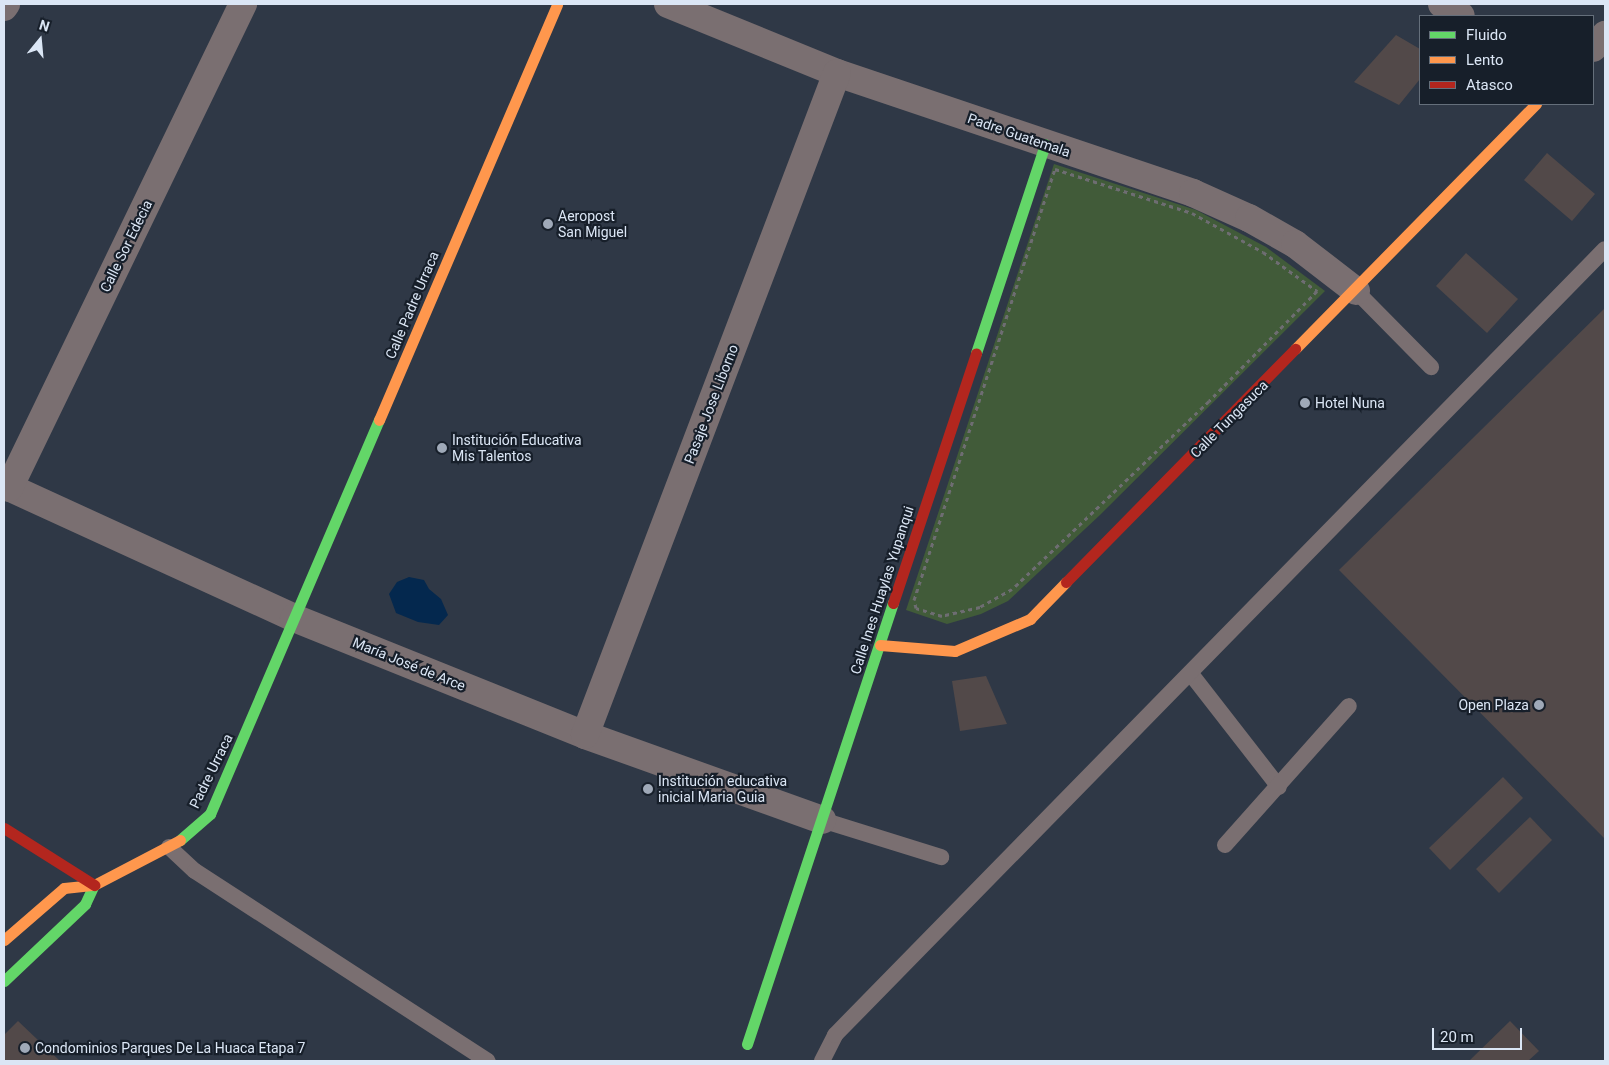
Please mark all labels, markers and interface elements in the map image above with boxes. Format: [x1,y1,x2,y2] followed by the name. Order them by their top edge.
[15,15,65,65] north arrow
[1419,15,1594,105] legend
[37,17,51,35] text: N
[1466,26,1507,44] text: Fluido
[1466,51,1504,69] text: Lento
[1466,76,1513,94] text: Atasco
[965,110,1073,160] street label: Padre Guatemala
[96,197,156,295] street label: Calle Sor Edecia
[558,208,627,240] place label: Aeropost San Miguel
[542,218,554,230] marker: Aeropost San Miguel
[382,249,442,361] street label: Calle Padre Urraca
[680,342,742,466] street label: Pasaje Jose Liborno
[1187,377,1271,461] street label: Calle Tungasuca
[1315,395,1385,411] place label: Hotel Nuna
[1299,397,1311,409] marker: Hotel Nuna
[452,432,582,464] place label: Institución Educativa Mis Talentos
[436,442,448,454] marker: Institución Educativa Mis Talentos
[847,504,917,676] street label: Calle Ines Huaylas Yupanqui
[350,634,468,694] street label: María José de Arce
[1458,697,1529,713] place label: Open Plaza
[1533,699,1545,711] marker: Open Plaza
[186,731,236,811] street label: Padre Urraca
[658,773,787,806] place label: Institución educativa inicial Maria Guia
[642,783,654,795] marker: Institución educativa inicial Maria Guia
[1434,1018,1524,1050] scale bar
[1440,1028,1474,1046] text: 20 m
[35,1040,305,1056] place label: Condominios Parques De La Huaca Etapa 7
[19,1042,31,1054] marker: Condominios Parques De La Huaca Etapa 7

